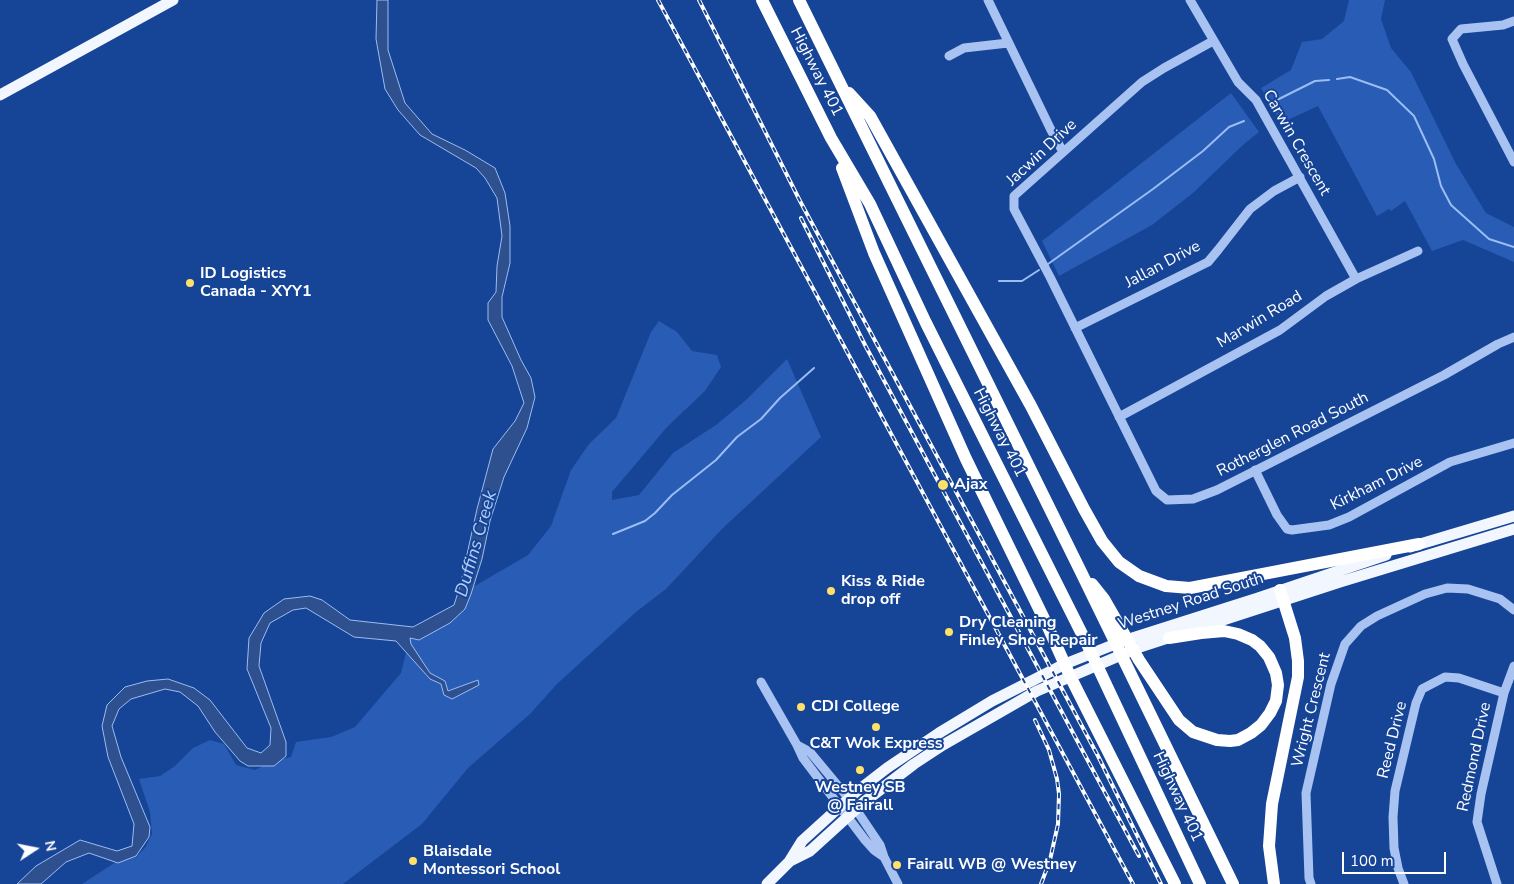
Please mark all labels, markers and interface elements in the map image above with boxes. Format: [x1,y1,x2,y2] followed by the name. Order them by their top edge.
[785,24,847,120] street label: Highway 401
[1258,87,1334,199] street label: Carwin Crescent
[1003,115,1081,191] street label: Jacwin Drive
[1122,237,1204,293] street label: Jallan Drive
[200,264,312,302] place label: ID Logistics Canada - XYY1
[184,277,196,289] marker: ID Logistics Canada - XYY1
[1214,287,1306,353] street label: Marwin Road
[968,385,1030,481] street label: Highway 401
[1214,388,1372,482] street label: Rotherglen Road South
[1328,453,1426,515] street label: Kirkham Drive
[954,475,988,495] place label: Ajax
[936,478,950,492] marker: Ajax
[452,488,502,600] water label: Duffins Creek
[1116,569,1266,635] street label: Westney Road South
[841,572,925,610] place label: Kiss & Ride drop off
[825,585,837,597] marker: Kiss & Ride drop off
[959,613,1098,651] place label: Dry Cleaning Finley Shoe Repair
[943,626,955,638] marker: Dry Cleaning Finley Shoe Repair
[1288,651,1336,769] street label: Wright Crescent
[811,697,900,717] place label: CDI College
[1374,699,1412,781] street label: Reed Drive
[795,701,807,713] marker: CDI College
[1454,701,1496,813] street label: Redmond Drive
[870,721,882,733] marker: C&T Wok Express
[809,734,943,754] place label: C&T Wok Express
[1148,749,1206,845] street label: Highway 401
[854,764,866,776] marker: Westney SB @ Fairall
[814,778,906,816] place label: Westney SB @ Fairall
[10,824,60,874] north arrow
[40,839,61,853] text: N
[423,842,560,880] place label: Blaisdale Montessori School
[1344,842,1448,874] scale bar
[1350,851,1394,871] text: 100 m
[407,855,419,867] marker: Blaisdale Montessori School
[907,855,1076,875] place label: Fairall WB @ Westney
[891,859,903,871] marker: Fairall WB @ Westney

